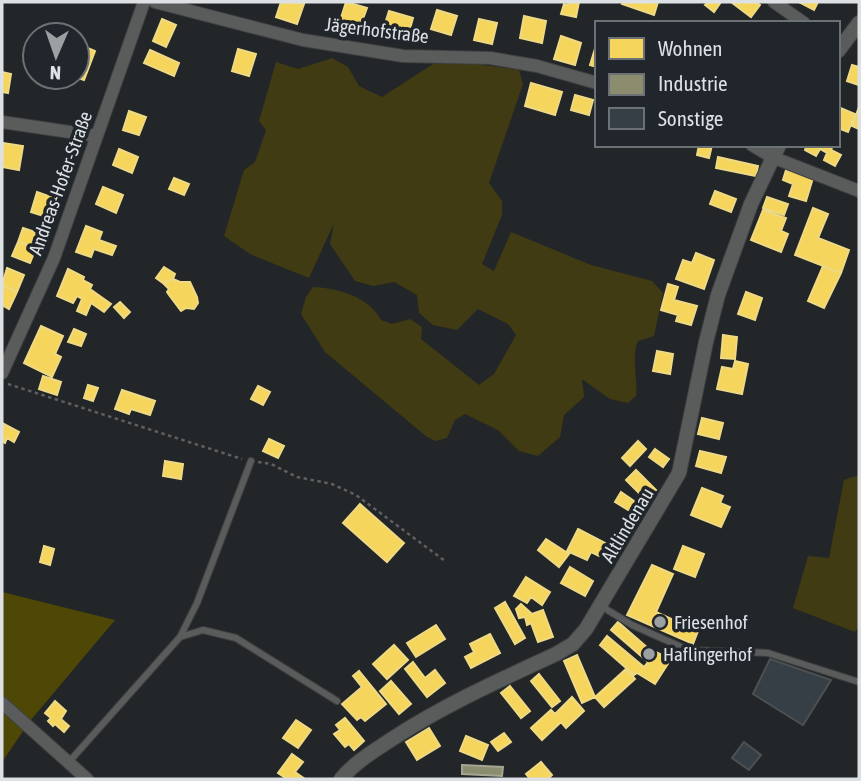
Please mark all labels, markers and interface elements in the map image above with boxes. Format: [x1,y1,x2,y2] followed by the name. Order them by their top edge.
[324,13,430,47] street label: Jägerhofstraße
[21,21,91,91] north arrow
[595,21,840,147] legend
[658,36,723,60] text: Wohnen
[49,62,61,84] text: N
[658,71,728,95] text: Industrie
[658,106,723,130] text: Sonstige
[24,108,96,258] street label: Andreas-Hofer-Straße
[596,484,658,566] street label: Altlindenau
[674,611,748,633] place label: Friesenhof
[652,614,668,630] marker: Friesenhof
[663,643,752,665] place label: Haflingerhof
[641,646,657,662] marker: Haflingerhof

